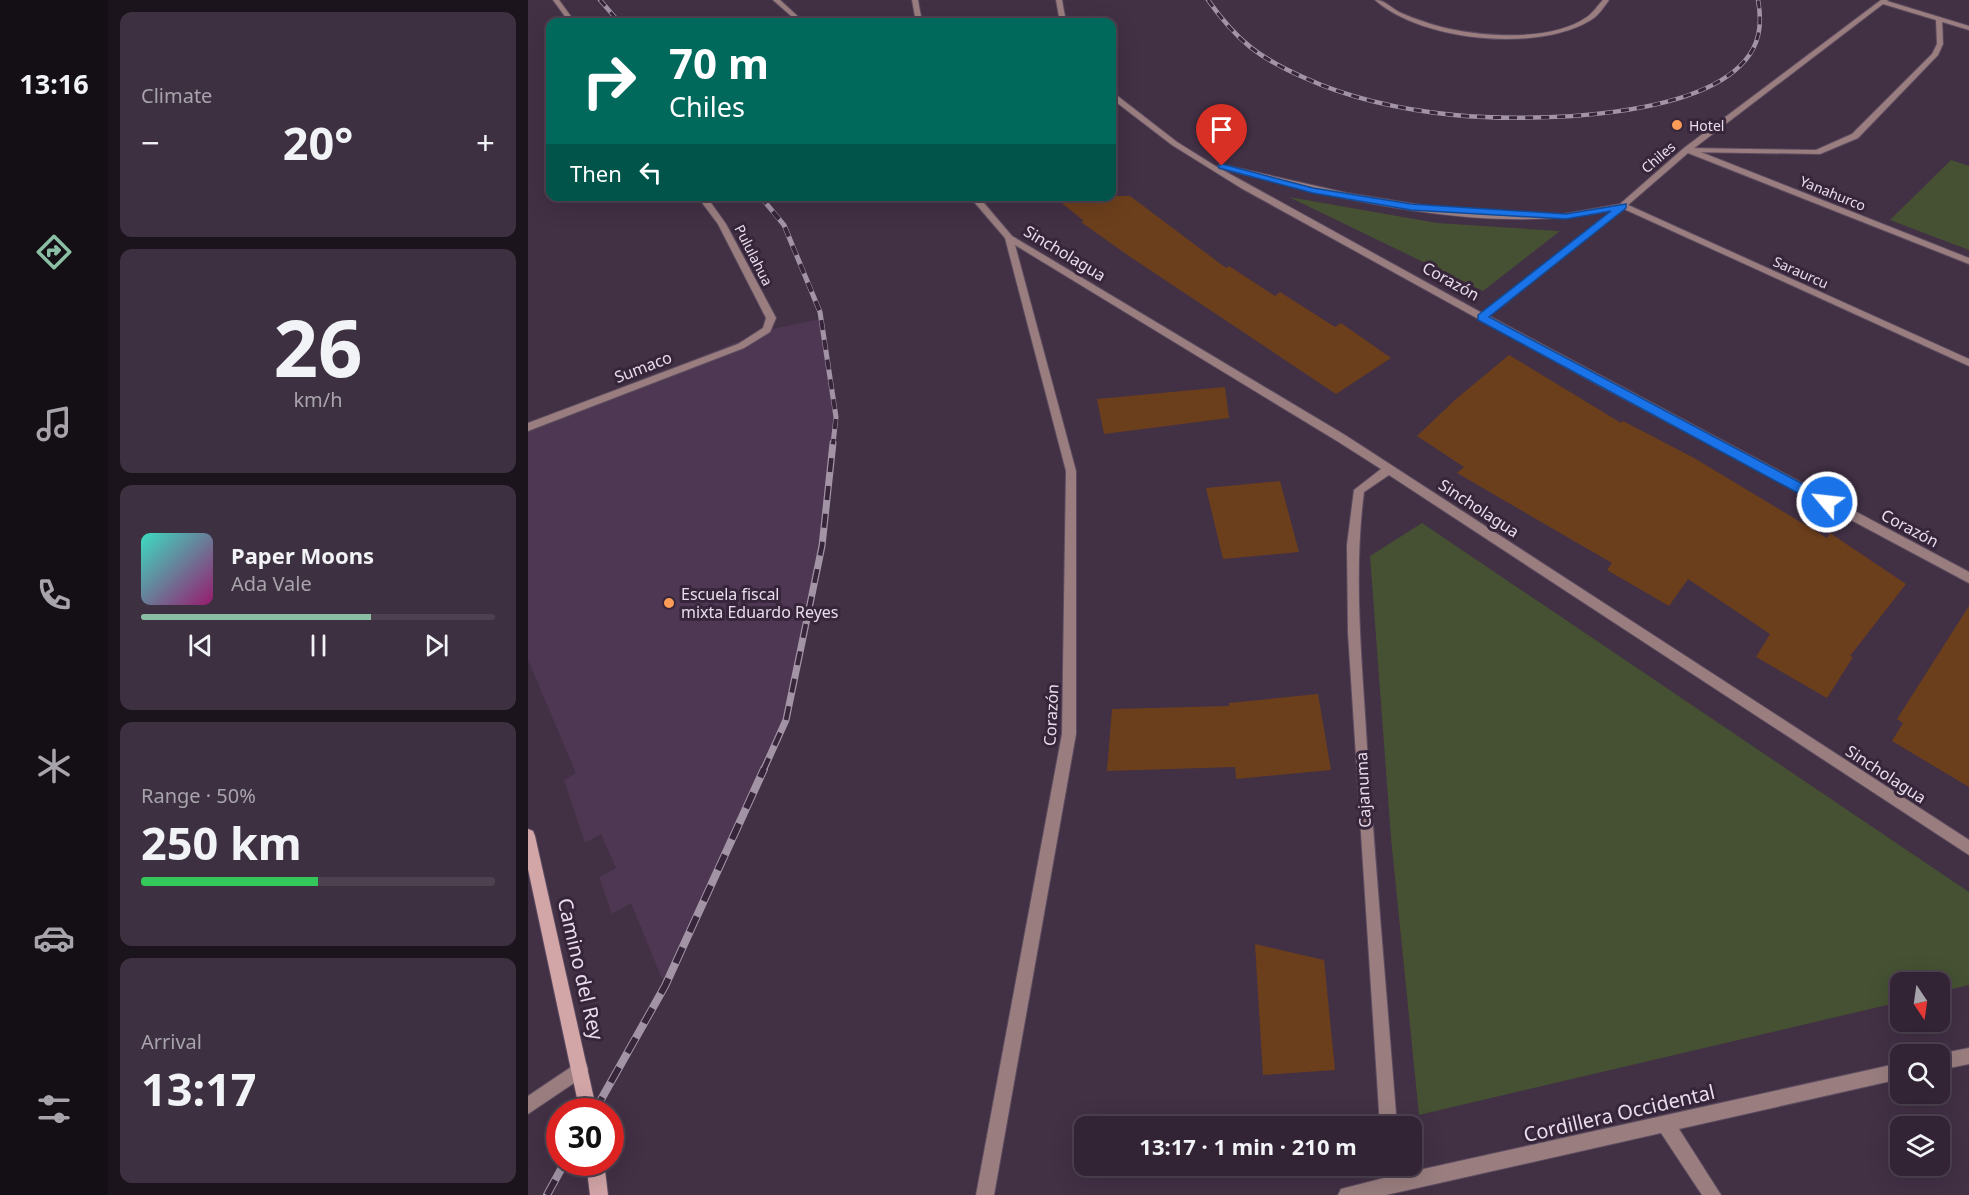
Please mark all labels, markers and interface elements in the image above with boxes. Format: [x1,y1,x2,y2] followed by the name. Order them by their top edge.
[669,34,769,91] text: 70 m
[570,42,648,120] icon: right
[19,65,89,102] text: 13:16
[141,82,212,109] text: Climate
[669,88,745,125] text: Chiles
[1196,104,1247,166] pin
[283,112,353,173] text: 20°
[1205,113,1238,146] icon: arrive
[1689,116,1724,135] place label: Hotel
[1670,118,1684,132] marker: Hotel
[141,120,160,165] text: −
[476,120,495,165] text: +
[1637,137,1679,177] street label: Chiles
[634,156,667,189] icon: left
[570,158,622,188] text: Then
[1797,171,1869,215] street label: Yanahurco
[1020,220,1110,286] street label: Sincholagua
[731,221,777,289] street label: Pululahua
[33,231,75,273] icon: directions
[1770,251,1832,293] street label: Saraurcu
[1418,256,1484,306] street label: Corazón
[273,294,363,400] text: 26
[611,346,675,388] street label: Sumaco
[293,386,343,413] text: km/h
[33,403,75,445] icon: music
[1795,470,1859,534] position arrow
[1434,474,1524,542] street label: Sincholagua
[1877,504,1943,552] street label: Corazón
[231,540,374,570] text: Paper Moons
[231,570,312,597] text: Ada Vale
[33,574,75,616] icon: phone
[681,583,839,623] place label: Escuela fiscal mixta Eduardo Reyes
[662,596,676,610] marker: Escuela fiscal mixta Eduardo Reyes
[184,629,217,662] icon: previous
[302,629,335,662] icon: pause
[420,629,453,662] icon: next
[1038,683,1064,747] street label: Corazón
[1841,740,1931,808] street label: Sincholagua
[33,745,75,787] icon: climate
[1350,752,1376,828] street label: Cajanuma
[141,782,256,809] text: Range · 50%
[141,812,302,873] text: 250 km
[552,895,611,1043] street label: Camino del Rey
[33,917,75,959] icon: car
[1890,972,1950,1032] north arrow
[1890,972,1950,1176] map controls
[141,1028,202,1055] text: Arrival
[1890,1044,1950,1104] button: search
[141,1058,257,1119] text: 13:17
[1521,1078,1717,1148] street label: Cordillera Occidental
[33,1088,75,1130] icon: filters
[546,1098,624,1176] speed limit sign: 30
[1890,1116,1950,1176] button: layers
[1139,1131,1357,1161] text: 13:17 · 1 min · 210 m

